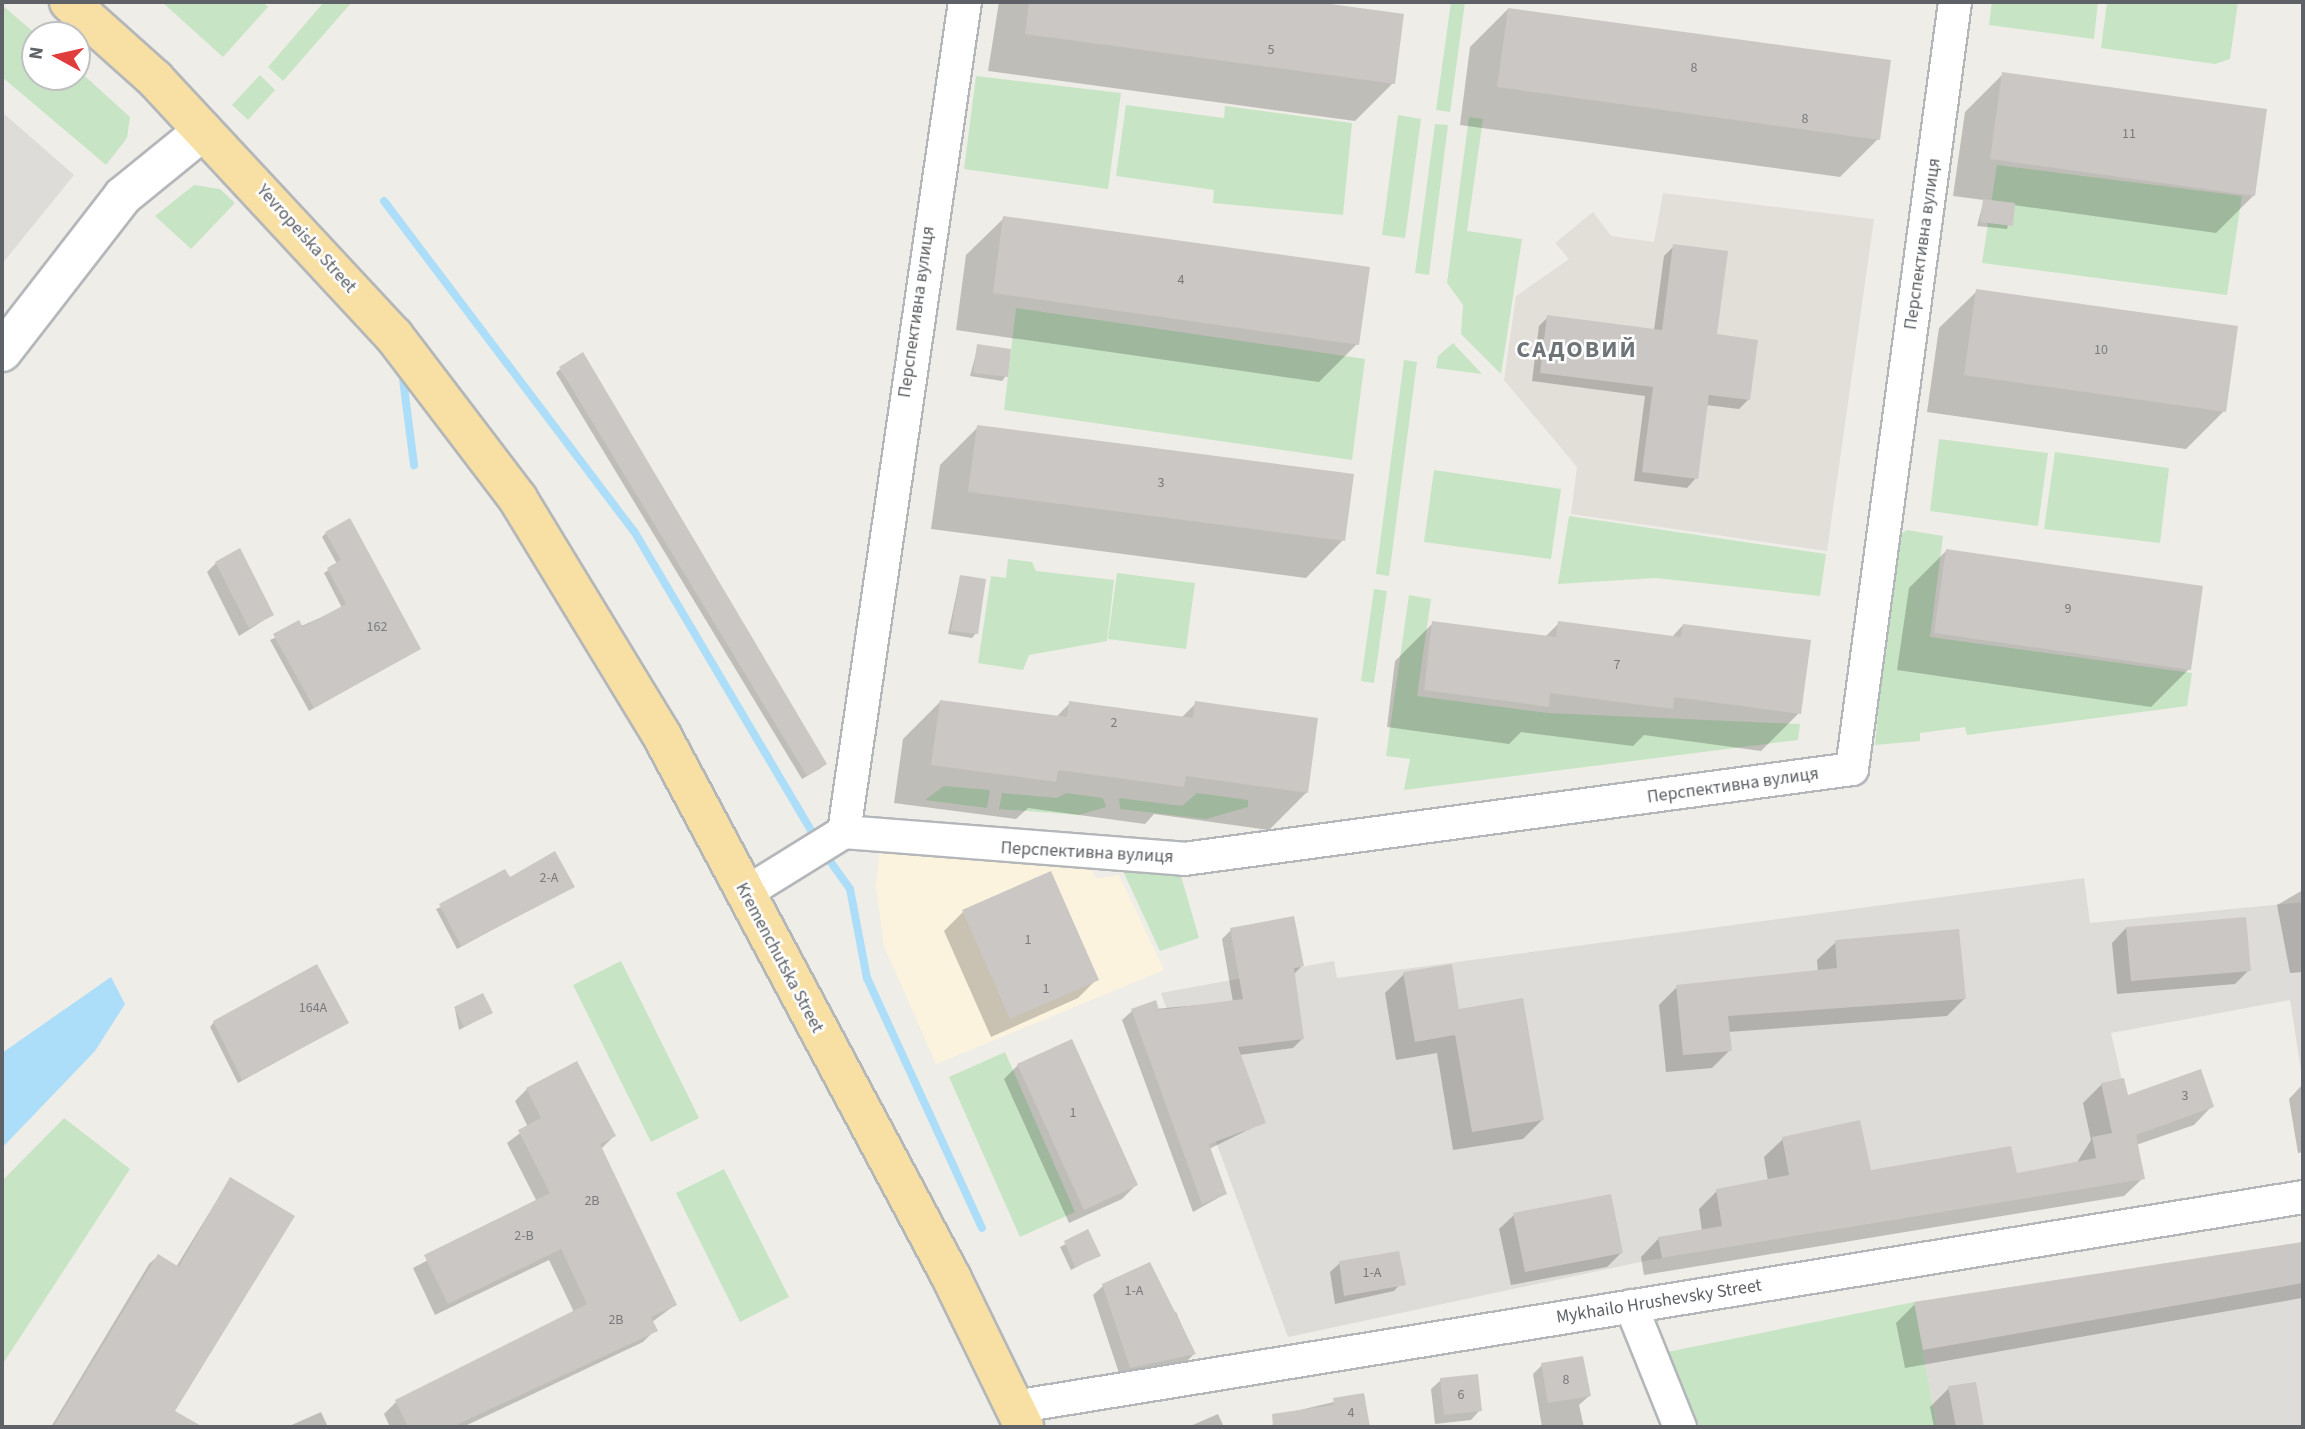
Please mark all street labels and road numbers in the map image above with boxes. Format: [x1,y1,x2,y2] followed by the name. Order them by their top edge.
[1900,157,1946,331] street label: Перспективна вулиця
[252,180,360,298] street label: Yevropeiska Street
[894,225,940,399] street label: Перспективна вулиця
[1646,763,1820,809] street label: Перспективна вулиця
[1000,838,1174,868] street label: Перспективна вулиця
[730,879,828,1037] street label: Kremenchutska Street
[1555,1275,1763,1329] street label: Mykhailo Hrushevsky Street

